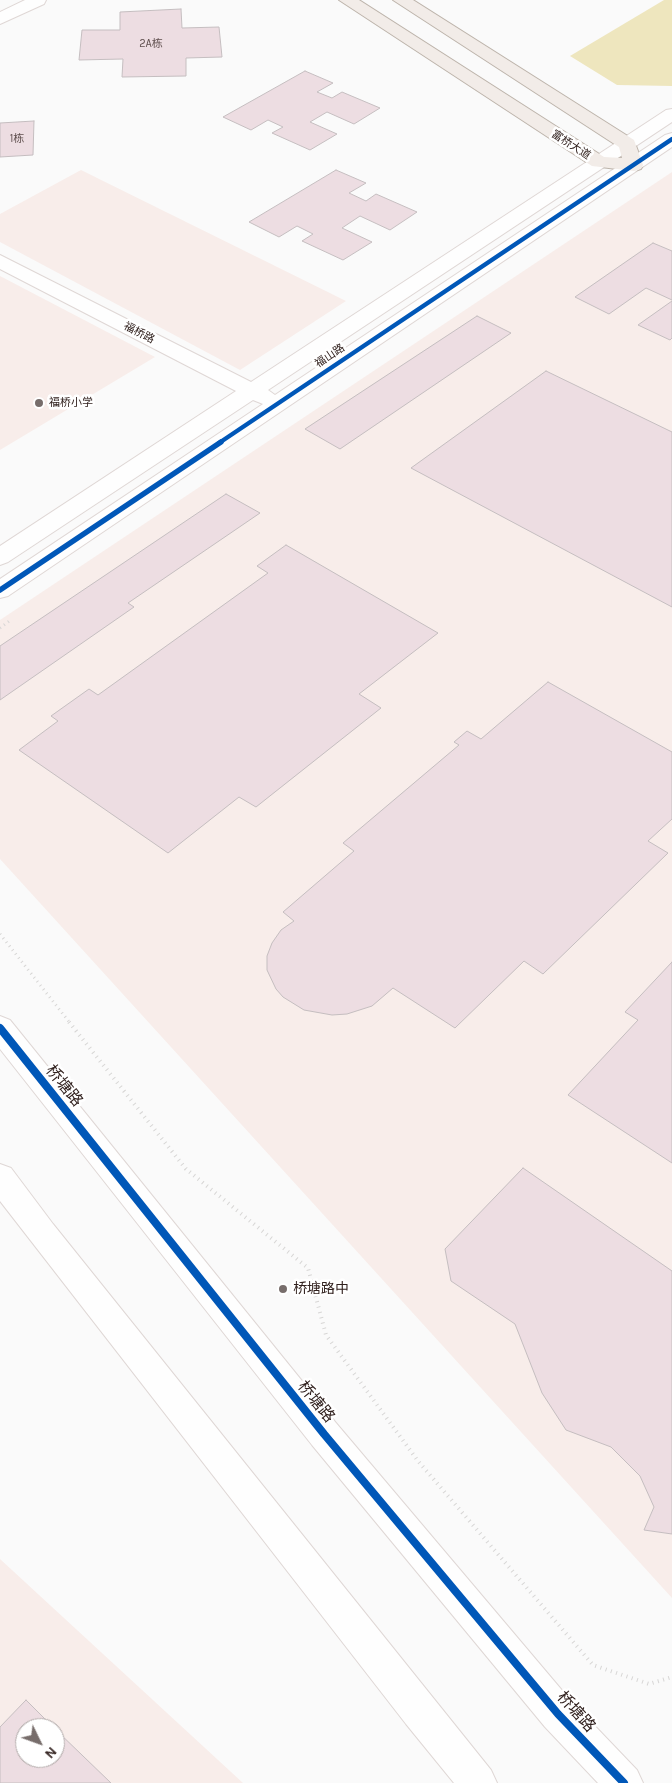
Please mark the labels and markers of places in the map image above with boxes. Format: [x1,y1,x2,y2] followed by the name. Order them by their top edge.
[49,396,93,410] place label: 福桥小学
[33,397,45,409] marker: 福桥小学
[293,1281,349,1297] place label: 桥塘路中
[277,1283,289,1295] marker: 桥塘路中

